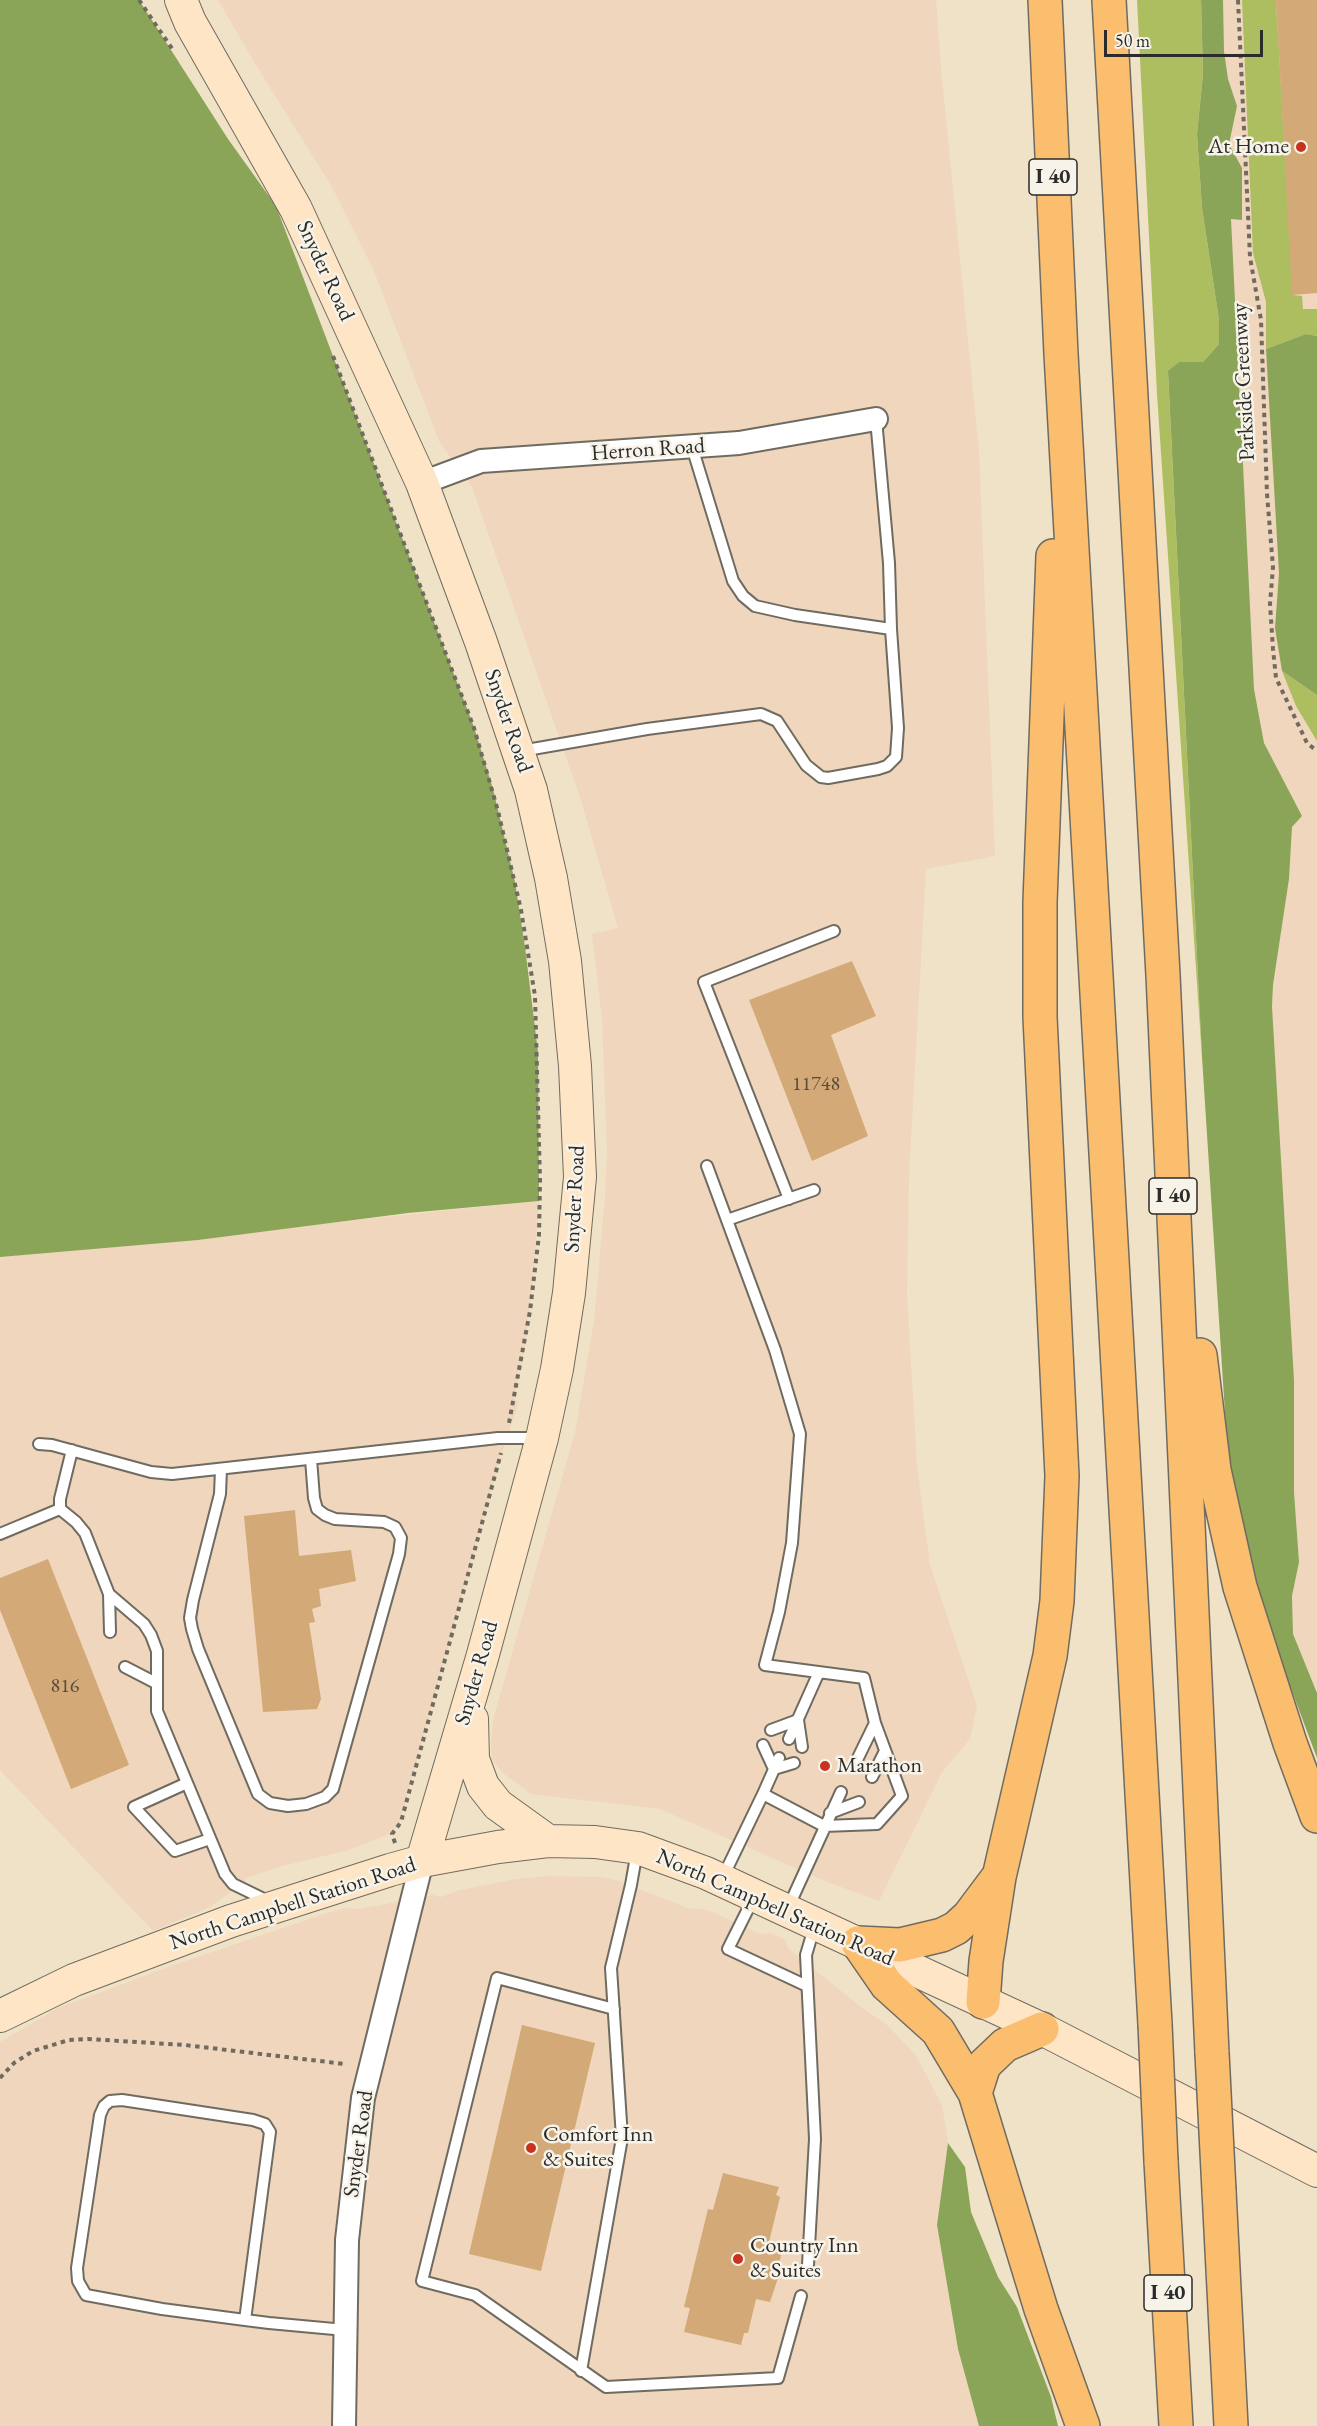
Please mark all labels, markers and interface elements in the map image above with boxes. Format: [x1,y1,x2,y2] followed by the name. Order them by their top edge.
[1107,18,1266,56] scale bar
[1115,29,1150,52] text: 50 m
[1208,134,1289,160] place label: At Home
[1294,140,1308,154] marker: At Home
[1029,159,1077,195] road number: I 40
[290,217,360,325] street label: Snyder Road
[1227,302,1261,462] street label: Parkside Greenway
[590,433,706,467] street label: Herron Road
[478,666,538,776] street label: Snyder Road
[792,1073,840,1097] house number: 11748
[559,1145,591,1253] street label: Snyder Road
[1149,1178,1197,1214] road number: I 40
[449,1618,505,1728] street label: Snyder Road
[51,1675,79,1699] house number: 816
[837,1753,922,1779] place label: Marathon
[818,1759,832,1773] marker: Marathon
[652,1844,898,1972] street label: North Campbell Station Road
[167,1852,419,1956] street label: North Campbell Station Road
[338,2089,380,2199] street label: Snyder Road
[543,2122,653,2174] place label: Comfort Inn & Suites
[524,2141,538,2155] marker: Comfort Inn & Suites
[750,2233,859,2284] place label: Country Inn & Suites
[731,2252,745,2266] marker: Country Inn & Suites
[1144,2275,1192,2311] road number: I 40

